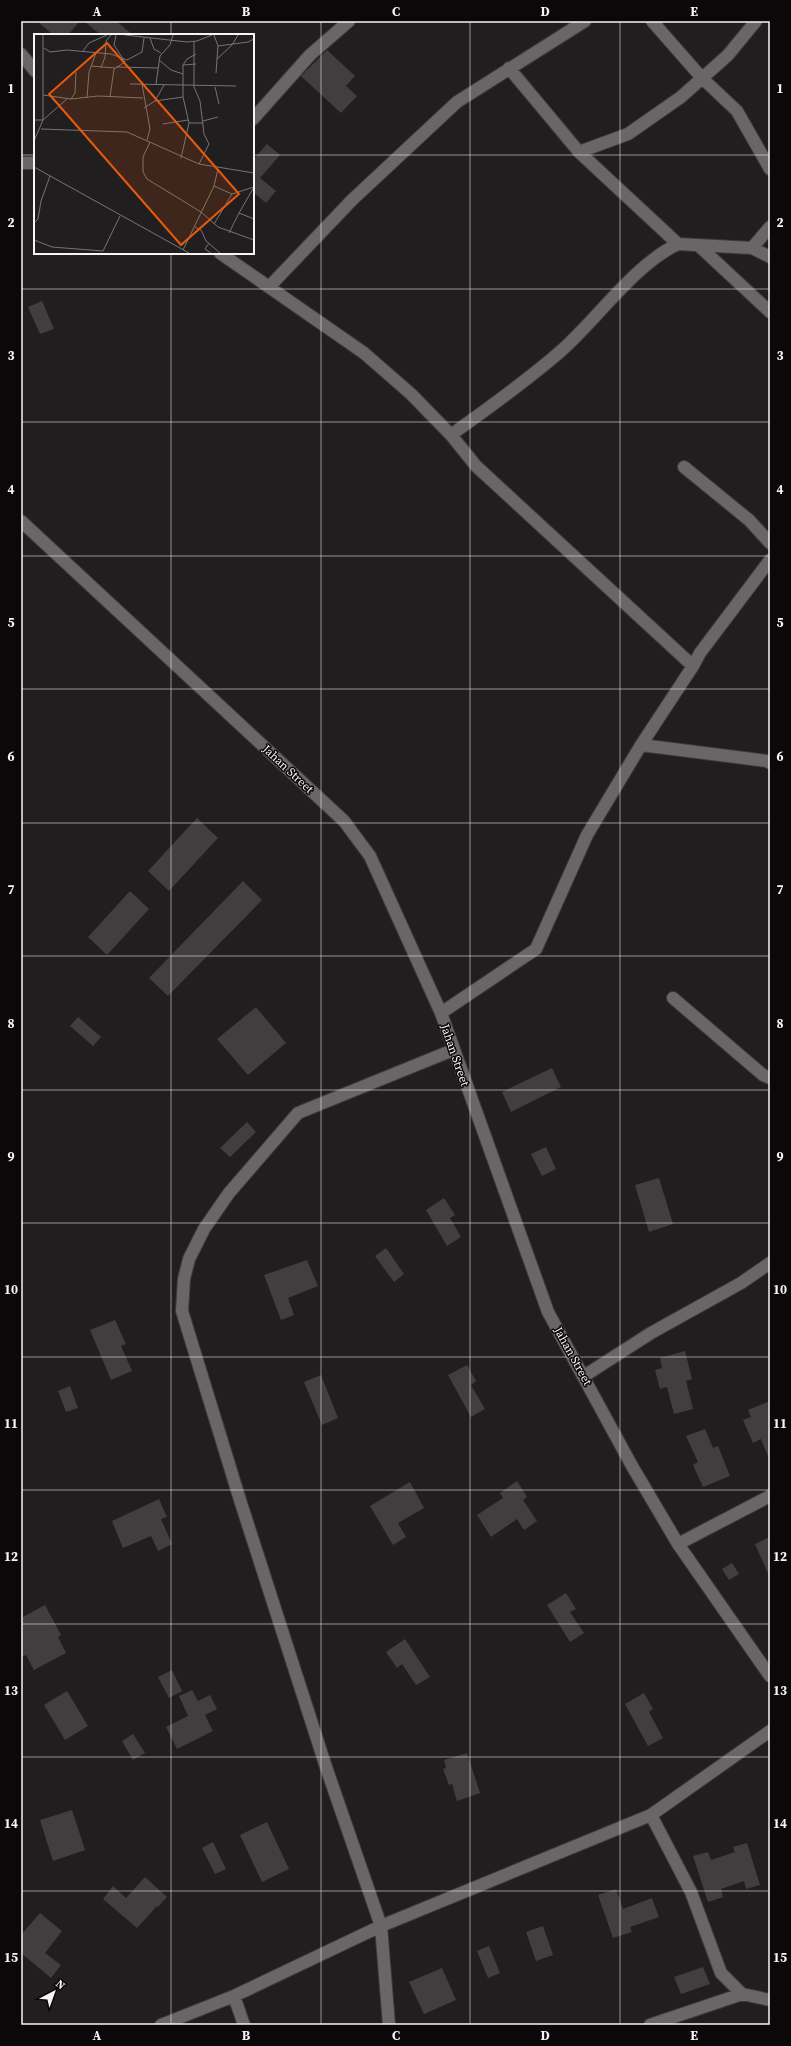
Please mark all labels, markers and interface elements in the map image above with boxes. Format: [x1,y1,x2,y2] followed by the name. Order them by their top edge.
[93,3,102,20] text: A
[242,3,251,20] text: B
[392,3,400,20] text: C
[540,3,550,20] text: D
[690,3,698,20] text: E
[34,34,254,254] inset map
[7,80,15,97] text: 1
[776,80,784,97] text: 1
[7,214,15,231] text: 2
[776,214,784,231] text: 2
[7,347,15,364] text: 3
[776,347,784,364] text: 3
[7,481,15,498] text: 4
[776,481,784,498] text: 4
[7,614,15,631] text: 5
[776,614,784,631] text: 5
[258,740,317,797] street label: Jahan Street
[7,748,15,765] text: 6
[776,748,784,765] text: 6
[7,881,15,898] text: 7
[776,881,784,898] text: 7
[7,1015,15,1032] text: 8
[776,1015,784,1032] text: 8
[437,1021,473,1088] street label: Jahan Street
[7,1148,15,1165] text: 9
[776,1148,784,1165] text: 9
[4,1281,18,1298] text: 10
[773,1281,787,1298] text: 10
[550,1323,596,1388] street label: Jahan Street
[4,1415,18,1432] text: 11
[773,1415,787,1432] text: 11
[4,1548,18,1565] text: 12
[773,1548,787,1565] text: 12
[4,1682,18,1699] text: 13
[773,1682,787,1699] text: 13
[4,1815,18,1832] text: 14
[773,1815,787,1832] text: 14
[4,1949,18,1966] text: 15
[773,1949,787,1966] text: 15
[34,1972,74,2012] north arrow
[52,1977,68,1993] text: N
[93,2027,102,2044] text: A
[242,2027,251,2044] text: B
[392,2027,400,2044] text: C
[540,2027,550,2044] text: D
[690,2027,698,2044] text: E

